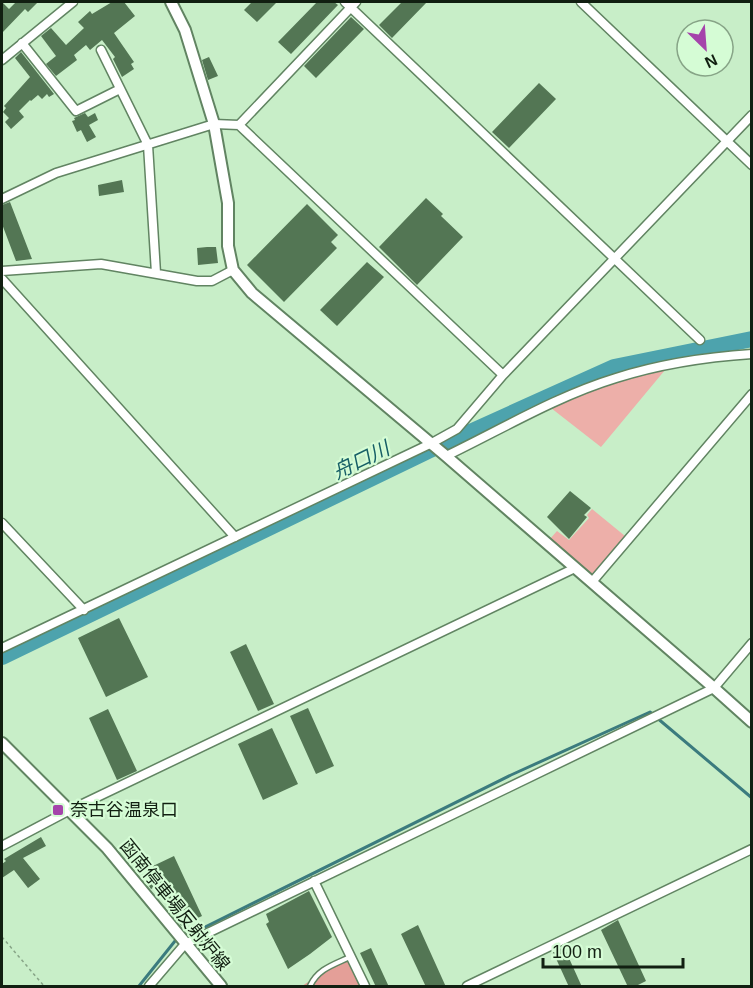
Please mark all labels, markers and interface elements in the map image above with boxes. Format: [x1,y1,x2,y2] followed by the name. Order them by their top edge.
[675,18,735,78] north arrow
[702,51,720,71] text: N
[329,436,395,483] water label: 舟口川
[70,800,178,820] place label: 奈古谷温泉口
[51,803,65,817] marker: 奈古谷温泉口
[116,836,234,974] street label: 函南停車場反射炉線
[543,931,682,969] scale bar
[552,942,602,962] text: 100 m

